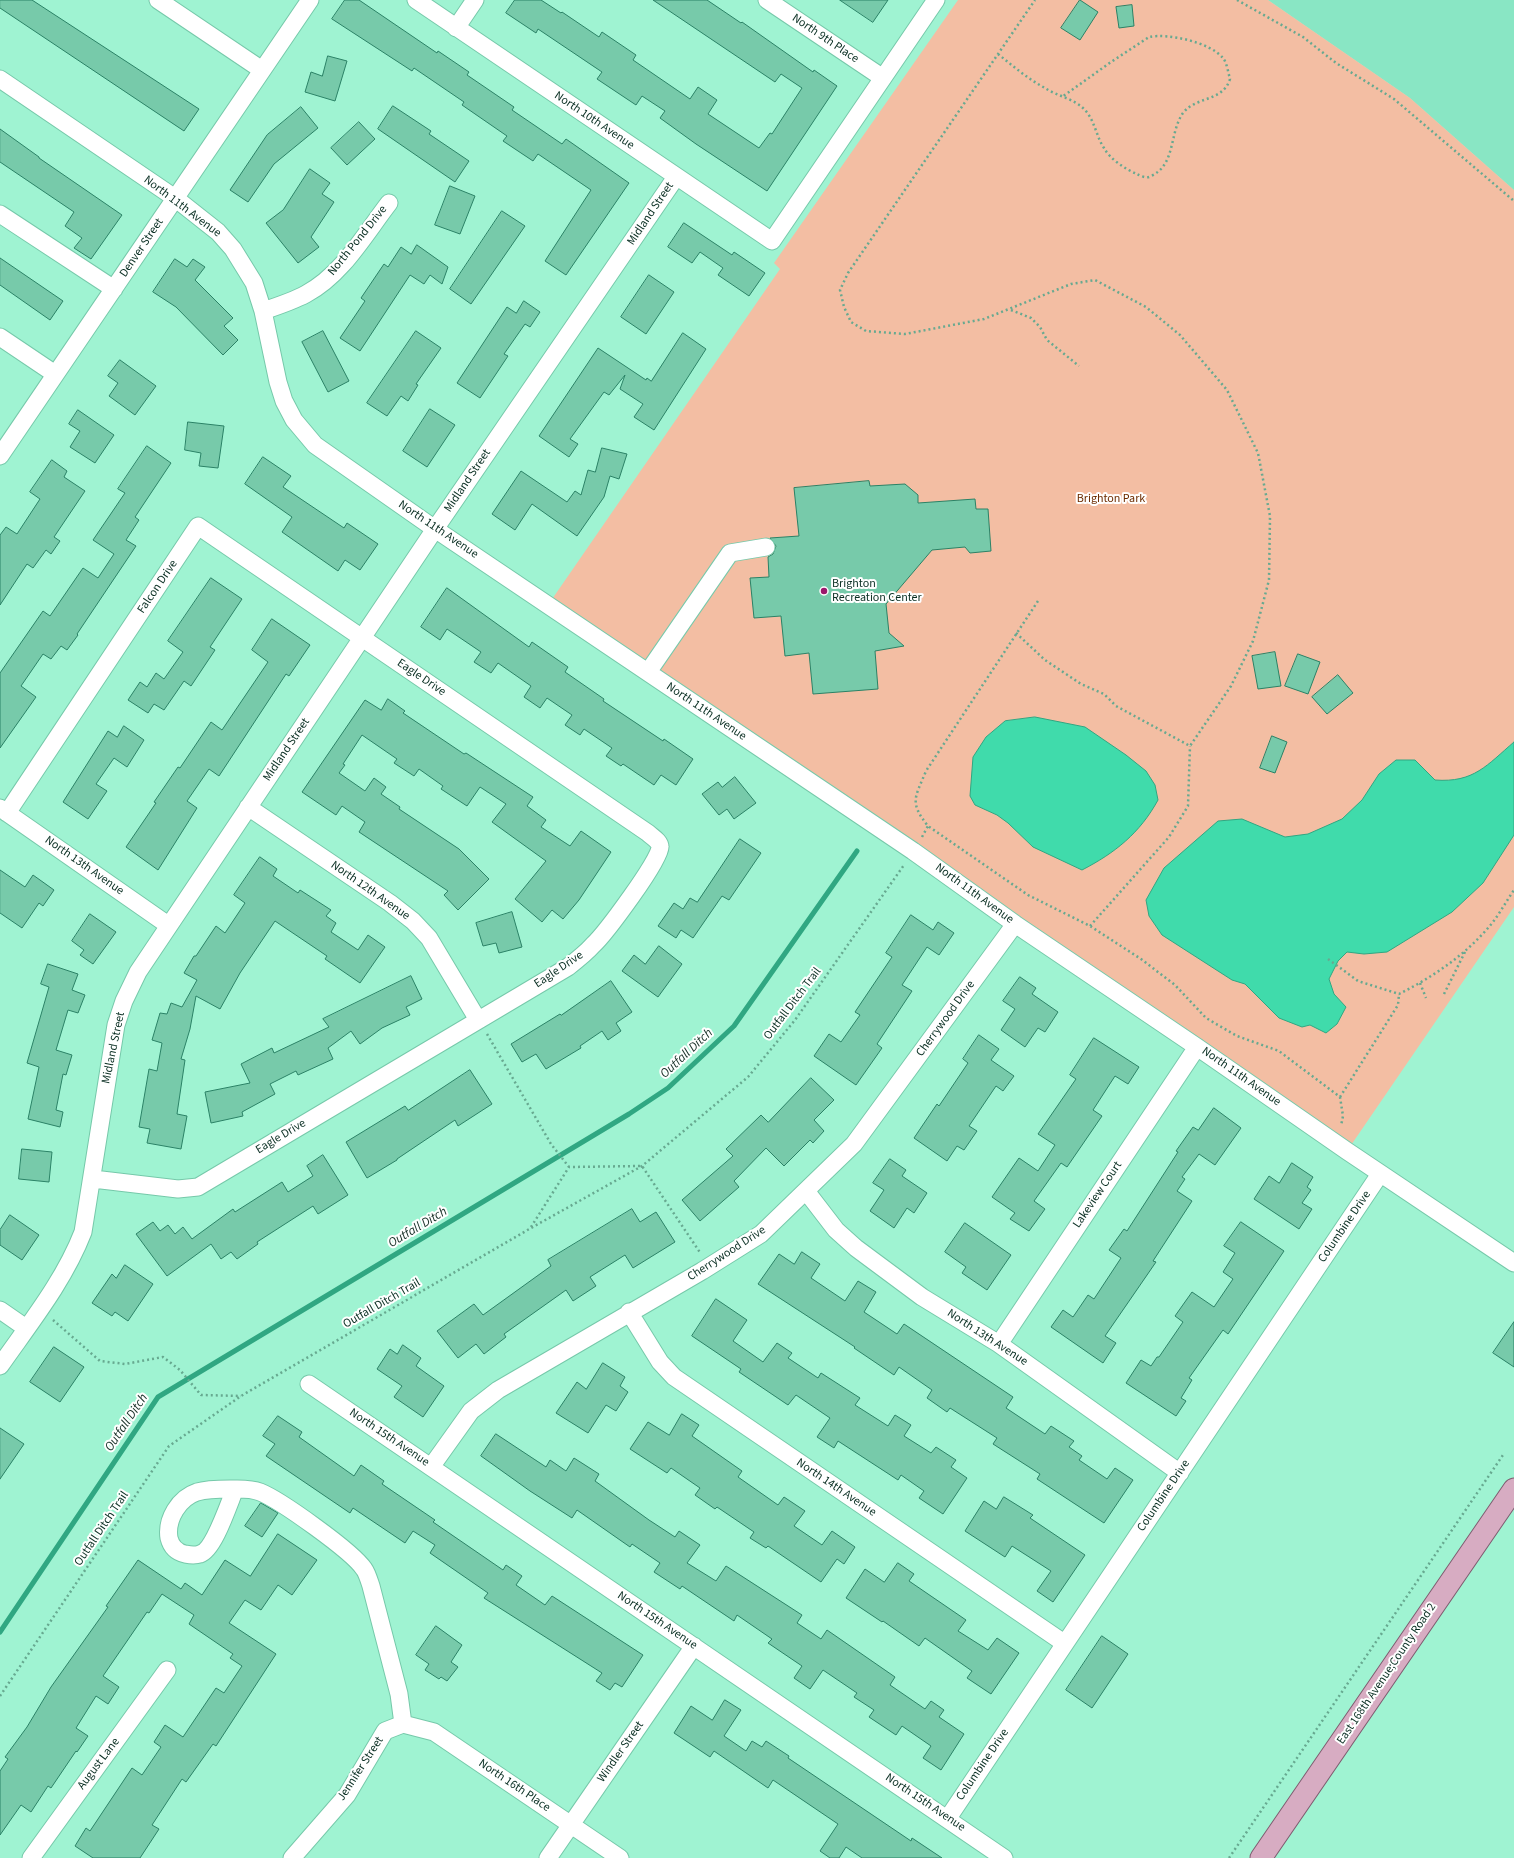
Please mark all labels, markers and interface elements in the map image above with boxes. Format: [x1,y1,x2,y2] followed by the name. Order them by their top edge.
[789,11,861,67] street label: North 9th Place
[551,89,637,153] street label: North 10th Avenue
[140,173,224,241] street label: North 11th Avenue
[625,180,677,248] street label: Midland Street
[325,203,391,279] street label: North Pond Drive
[117,216,167,280] street label: Denver Street
[442,447,494,515] street label: Midland Street
[1077,492,1145,506] park label: Brighton Park
[395,498,481,562] street label: North 11th Avenue
[135,558,181,616] street label: Falcon Drive
[832,577,922,605] place label: Brighton Recreation Center
[819,586,829,596] marker: Brighton Recreation Center
[394,656,448,700] street label: Eagle Drive
[663,680,749,744] street label: North 11th Avenue
[261,716,313,784] street label: Midland Street
[42,833,126,899] street label: North 13th Avenue
[328,858,412,924] street label: North 12th Avenue
[932,861,1016,927] street label: North 11th Avenue
[532,948,586,992] street label: Eagle Drive
[761,965,825,1043] street label: Outfall Ditch Trail
[914,978,978,1060] street label: Cherrywood Drive
[99,1011,129,1085] street label: Midland Street
[658,1026,716,1082] water label: Outfall Ditch
[1199,1044,1283,1110] street label: North 11th Avenue
[253,1116,309,1158] street label: Eagle Drive
[1070,1159,1126,1231] street label: Lakeview Court
[1316,1188,1374,1266] street label: Columbine Drive
[386,1204,450,1252] water label: Outfall Ditch
[685,1223,769,1285] street label: Cherrywood Drive
[341,1276,423,1332] street label: Outfall Ditch Trail
[944,1307,1030,1369] street label: North 13th Avenue
[102,1391,152,1455] water label: Outfall Ditch
[346,1406,432,1470] street label: North 15th Avenue
[793,1456,879,1520] street label: North 14th Avenue
[1135,1457,1193,1535] street label: Columbine Drive
[72,1489,132,1569] street label: Outfall Ditch Trail
[614,1589,700,1653] street label: North 15th Avenue
[1334,1601,1440,1747] street label: East 168th Avenue;County Road 2
[595,1719,647,1785] street label: Windler Street
[954,1726,1012,1804] street label: Columbine Drive
[335,1734,387,1804] street label: Jennifer Street
[75,1735,123,1793] street label: August Lane
[475,1757,553,1815] street label: North 16th Place
[882,1771,968,1835] street label: North 15th Avenue

